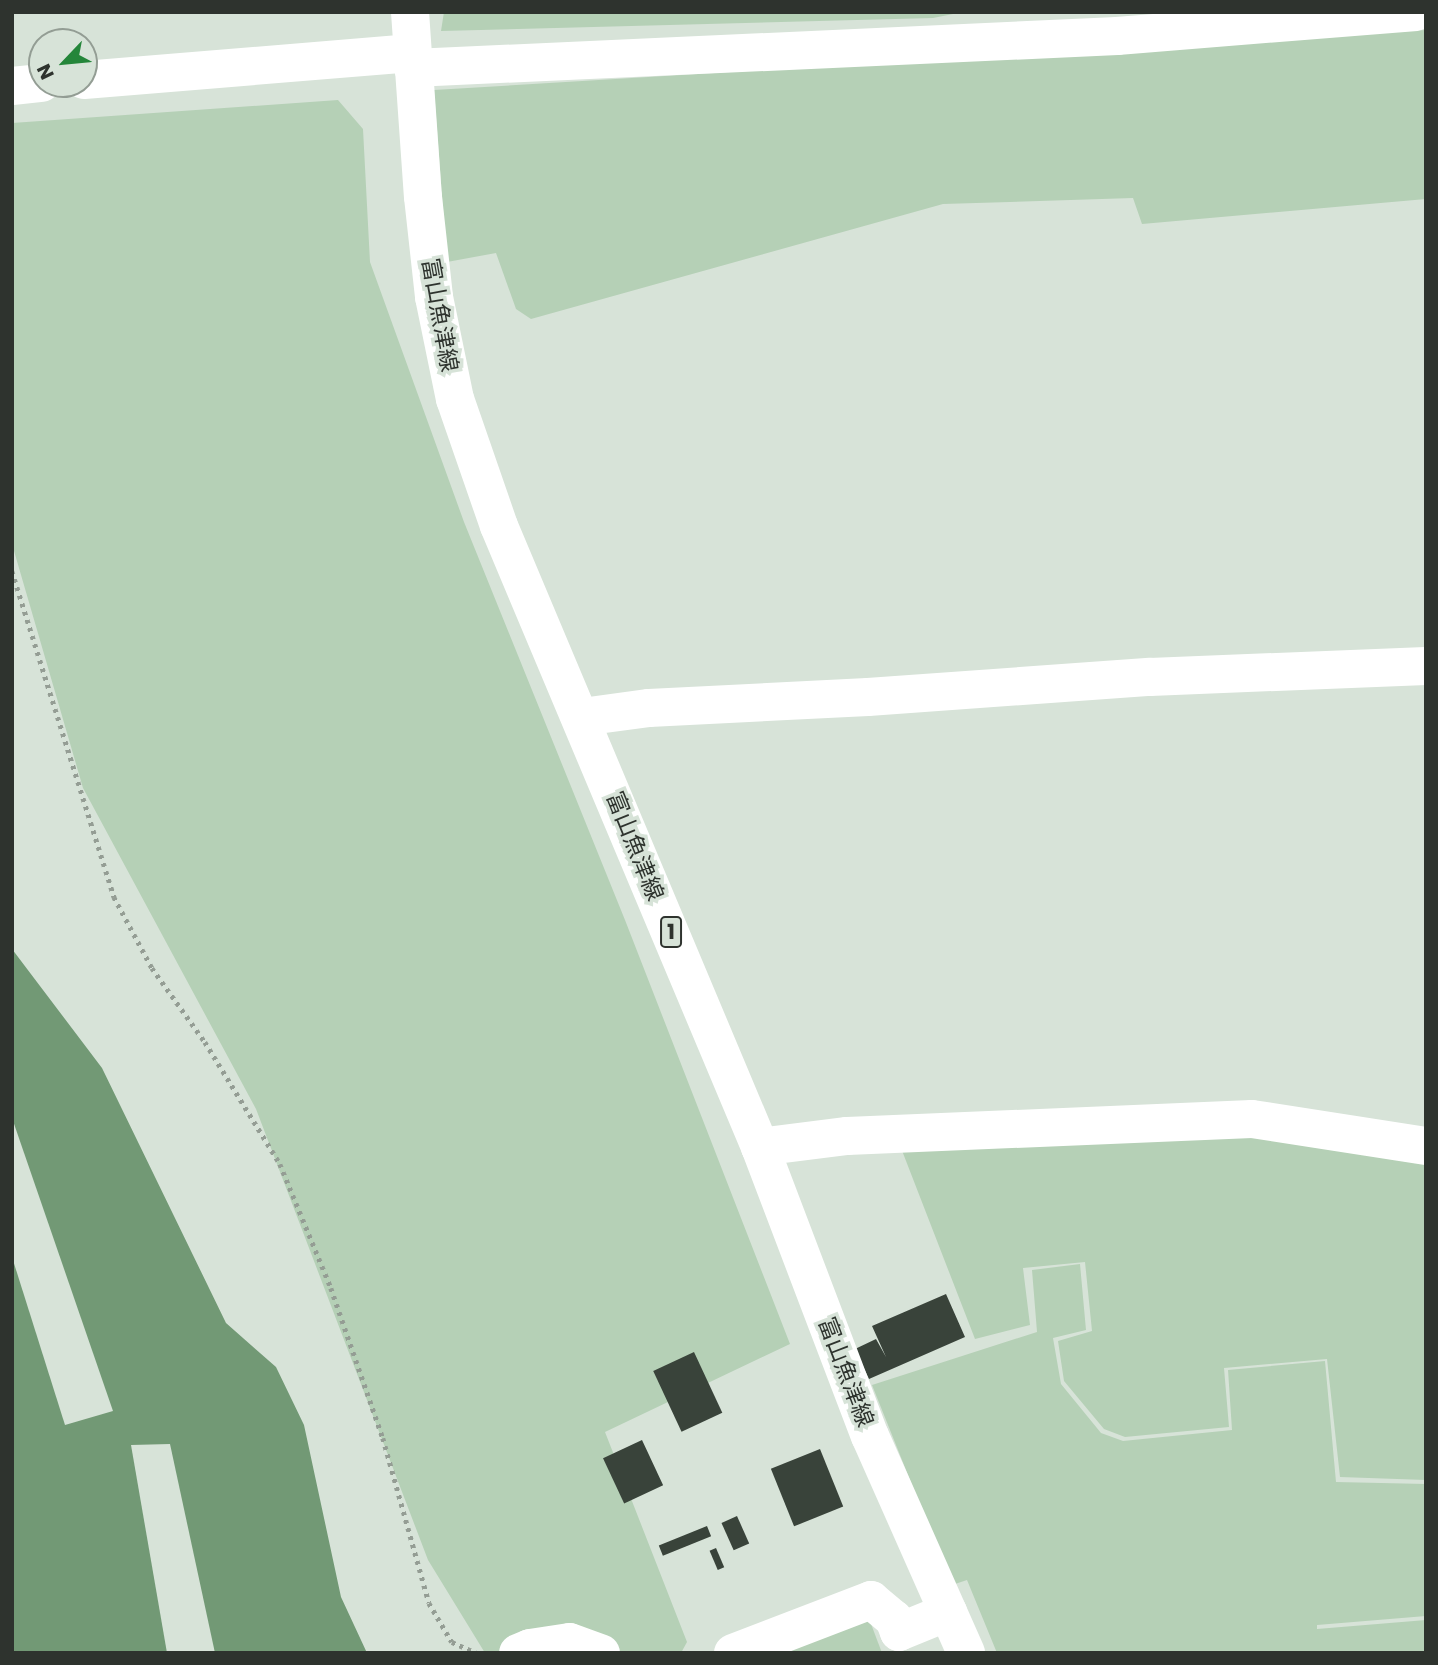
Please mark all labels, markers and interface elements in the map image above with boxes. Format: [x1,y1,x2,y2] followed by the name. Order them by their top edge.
[28,28,98,98] north arrow
[30,59,61,84] text: N
[416,256,464,374] street label: 富山魚津線
[601,788,669,904] street label: 富山魚津線
[659,914,683,950] road number: 1
[813,1313,879,1431] street label: 富山魚津線

